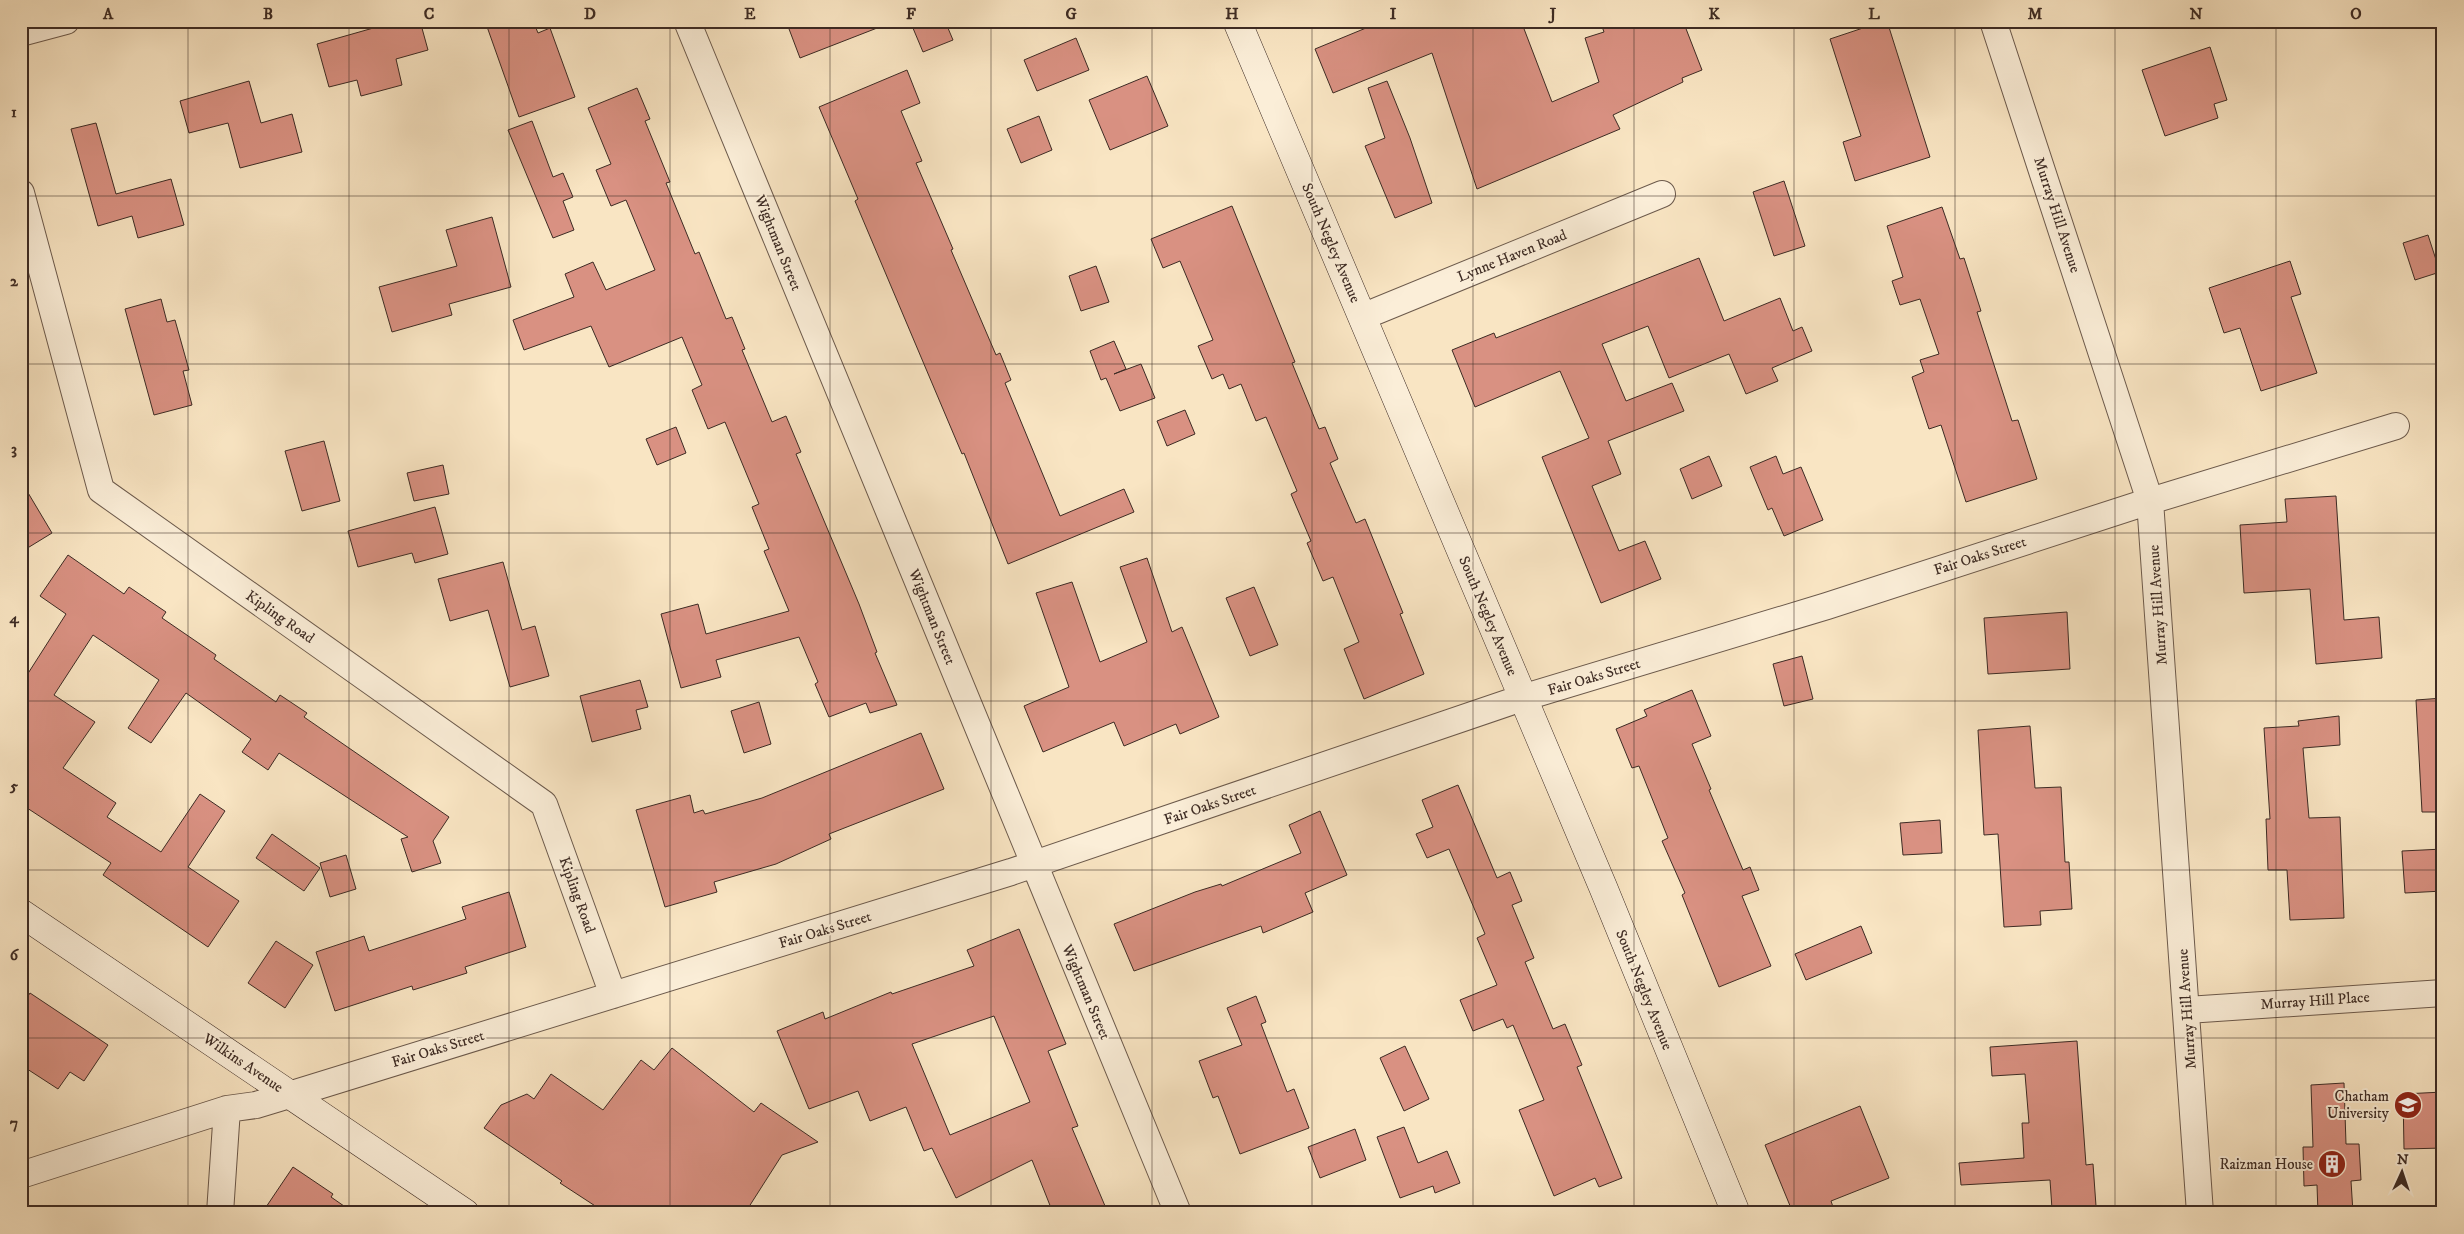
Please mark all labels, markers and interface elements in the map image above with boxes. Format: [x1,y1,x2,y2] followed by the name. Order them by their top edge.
[102,4,114,24] text: A
[263,4,273,24] text: B
[424,4,434,24] text: C
[584,4,596,24] text: D
[744,4,756,24] text: E
[906,4,916,24] text: F
[1065,4,1077,24] text: G
[1225,4,1239,24] text: H
[1390,4,1397,24] text: I
[1548,4,1557,24] text: J
[1708,4,1720,24] text: K
[1868,4,1880,24] text: L
[2028,4,2043,24] text: M
[2189,4,2203,24] text: N
[2350,4,2362,24] text: O
[11,102,17,122] text: 1
[2029,155,2085,275] street label: Murray Hill Avenue
[1297,180,1365,306] street label: South Negley Avenue
[750,191,806,294] street label: Wightman Street
[1454,225,1570,287] street label: Lynne Haven Road
[10,271,19,291] text: 2
[11,439,17,459] text: 3
[1931,532,2029,580] street label: Fair Oaks Street
[2144,544,2172,666] street label: Murray Hill Avenue
[1454,553,1522,679] street label: South Negley Avenue
[904,565,960,668] street label: Wightman Street
[242,586,318,648] street label: Kipling Road
[8,608,19,628] text: 4
[1545,654,1643,700] street label: Fair Oaks Street
[9,776,18,796] text: 5
[1162,780,1259,830] street label: Fair Oaks Street
[554,854,600,936] street label: Kipling Road
[776,907,874,953] street label: Fair Oaks Street
[1611,927,1677,1053] street label: South Negley Avenue
[1057,941,1115,1043] street label: Wightman Street
[10,945,20,965] text: 6
[2173,948,2201,1070] street label: Murray Hill Avenue
[2260,988,2370,1014] street label: Murray Hill Place
[389,1026,487,1072] street label: Fair Oaks Street
[198,1029,287,1097] street label: Wilkins Avenue
[2327,1087,2390,1123] place label: Chatham University
[2393,1090,2423,1120] school or university icon: Chatham University
[10,1113,18,1133] text: 7
[2376,1146,2426,1196] north arrow
[2317,1149,2347,1179] building icon: Raizman House
[2396,1151,2409,1169] text: N
[2219,1155,2313,1174] place label: Raizman House

